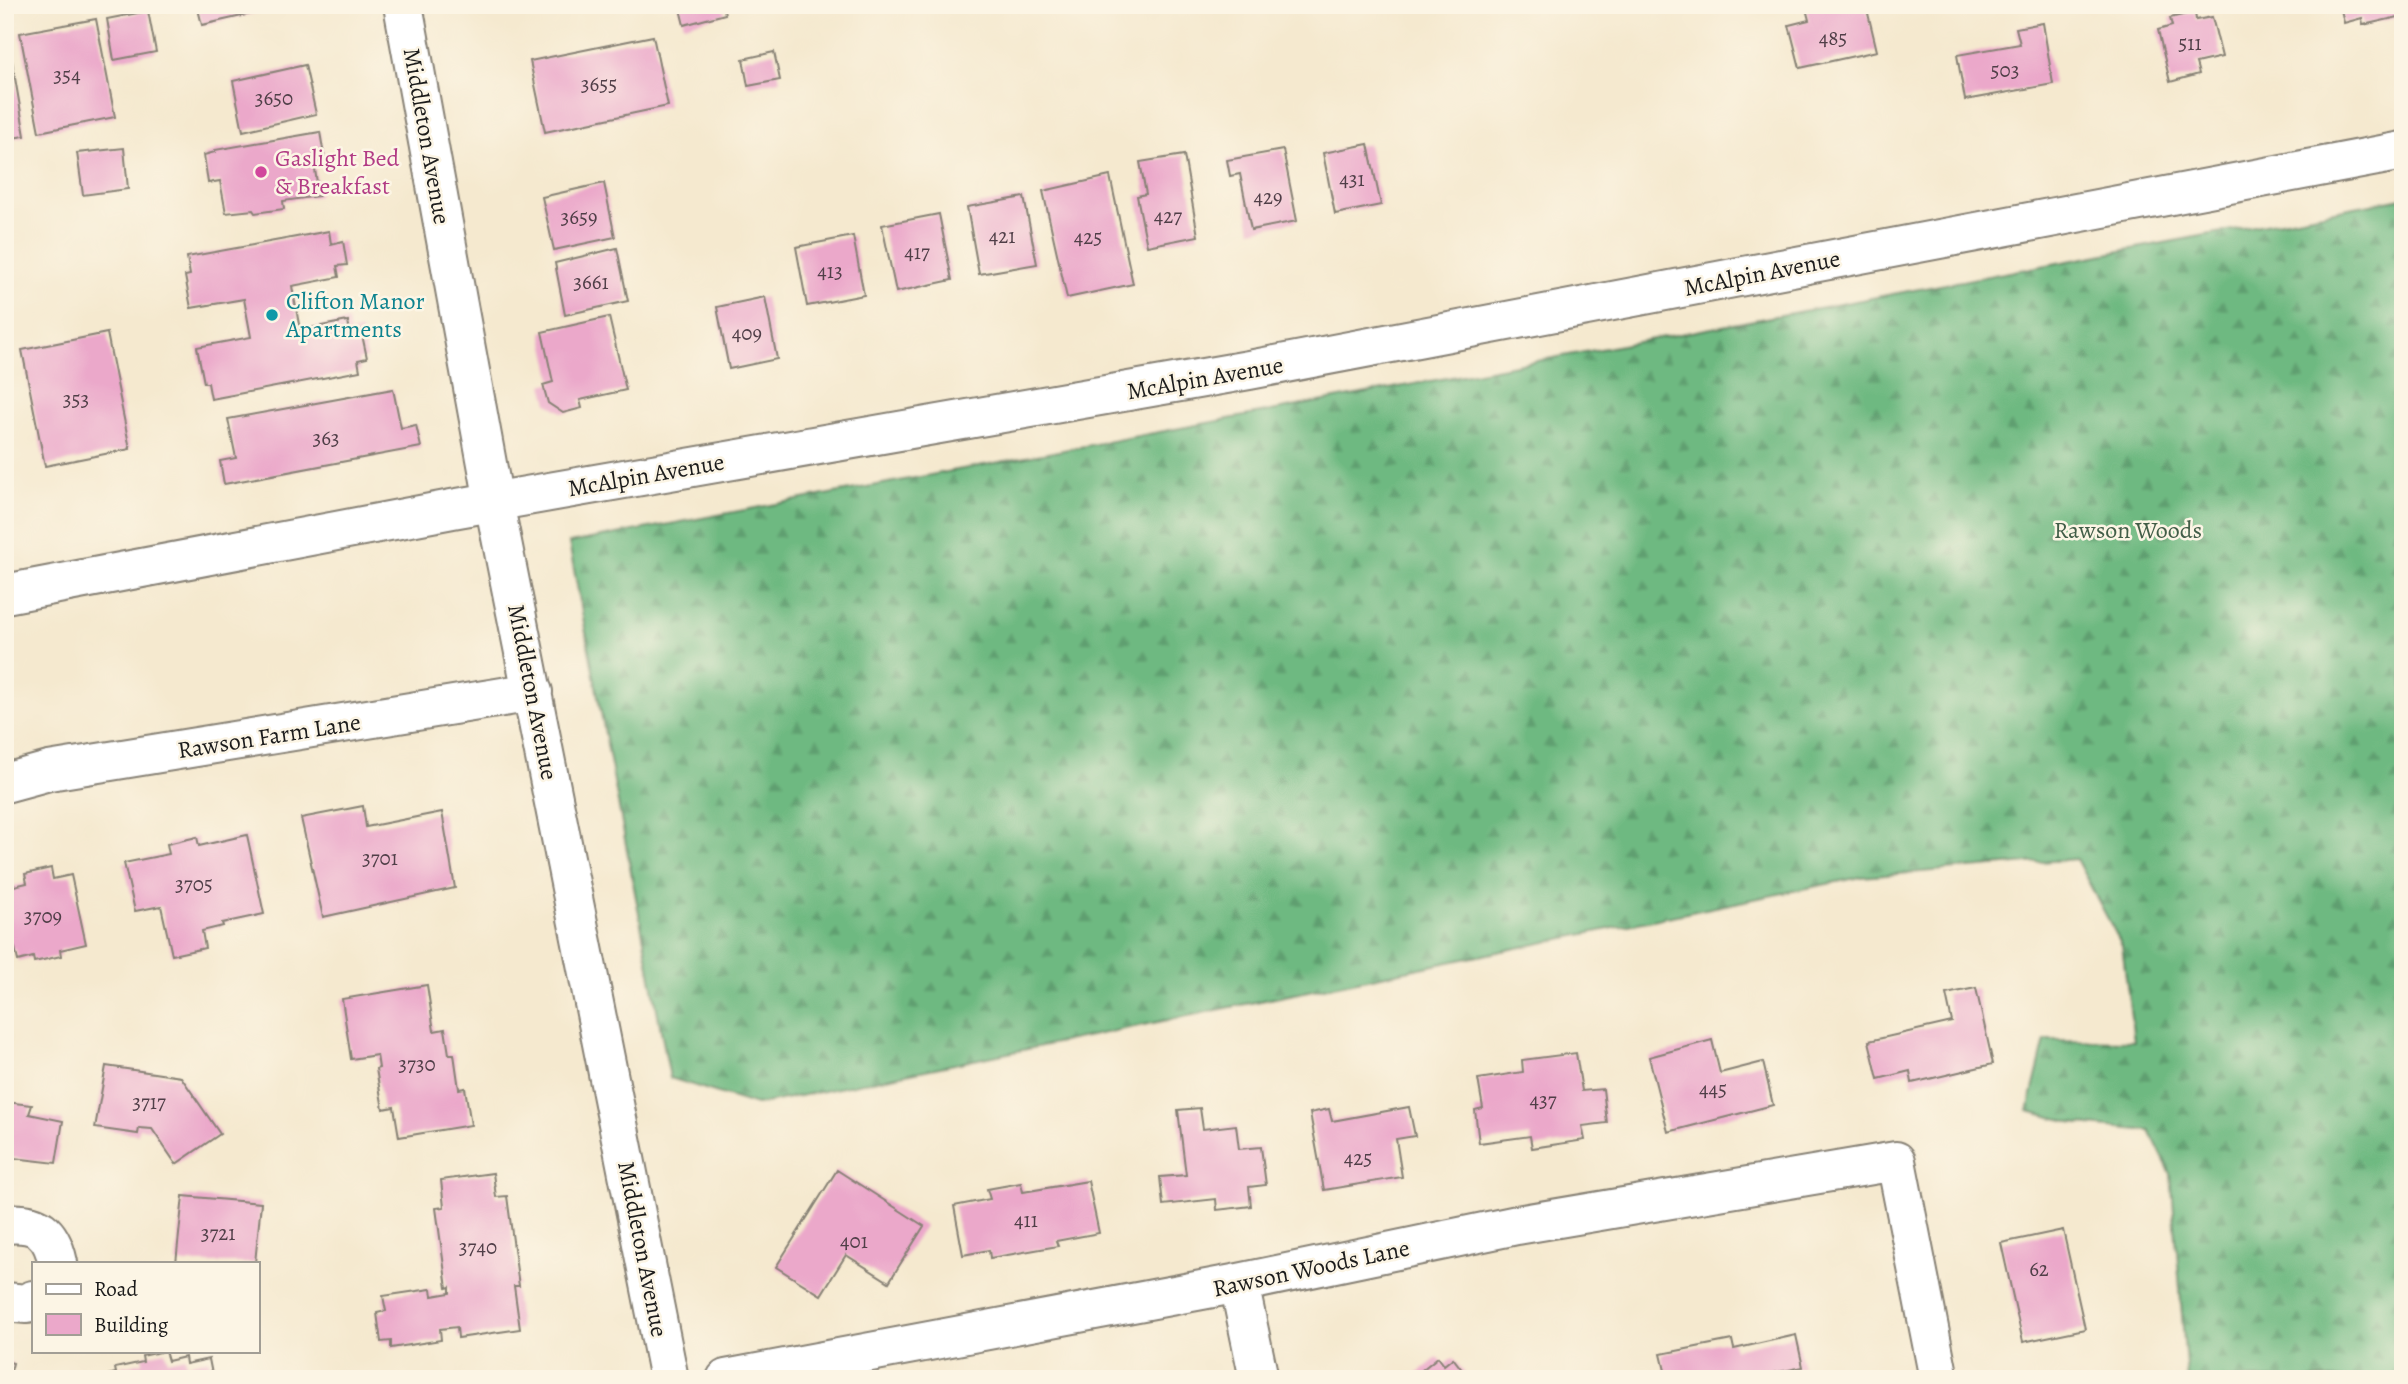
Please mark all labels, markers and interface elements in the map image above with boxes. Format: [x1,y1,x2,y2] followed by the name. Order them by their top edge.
[1819,24,1847,52] house number: 485
[2178,29,2202,57] house number: 511
[396,45,458,227] street label: Middleton Avenue
[1991,56,2019,84] house number: 503
[53,61,81,89] house number: 354
[581,70,617,98] house number: 3655
[255,84,293,112] house number: 3650
[275,142,400,202] place label: Gaslight Bed & Breakfast
[253,164,269,180] marker: Gaslight Bed & Breakfast
[1339,165,1365,193] house number: 431
[1253,183,1283,211] house number: 429
[1154,202,1182,230] house number: 427
[560,203,598,231] house number: 3659
[989,222,1015,250] house number: 421
[1074,223,1102,251] house number: 425
[904,238,930,266] house number: 417
[1681,242,1843,304] street label: McAlpin Avenue
[817,257,843,285] house number: 413
[573,268,609,296] house number: 3661
[285,285,425,345] place label: Clifton Manor Apartments
[264,307,280,323] marker: Clifton Manor Apartments
[732,319,762,347] house number: 409
[1124,349,1286,407] street label: McAlpin Avenue
[63,385,89,413] house number: 353
[312,424,340,452] house number: 363
[565,446,727,504] street label: McAlpin Avenue
[2054,514,2202,546] park label: Rawson Woods
[500,601,566,783] street label: Middleton Avenue
[175,706,363,766] street label: Rawson Farm Lane
[362,844,398,872] house number: 3701
[175,870,213,898] house number: 3705
[24,902,62,930] house number: 3709
[398,1050,436,1078] house number: 3730
[1699,1075,1727,1103] house number: 445
[1529,1086,1557,1114] house number: 437
[132,1088,166,1116] house number: 3717
[1344,1144,1372,1172] house number: 425
[610,1158,676,1340] street label: Middleton Avenue
[1014,1206,1038,1234] house number: 411
[201,1219,235,1247] house number: 3721
[840,1227,868,1255] house number: 401
[1210,1232,1412,1304] street label: Rawson Woods Lane
[459,1233,497,1261] house number: 3740
[2029,1255,2049,1283] house number: 62
[32,1262,259,1352] legend
[94,1275,138,1303] text: Road
[94,1311,169,1339] text: Building

